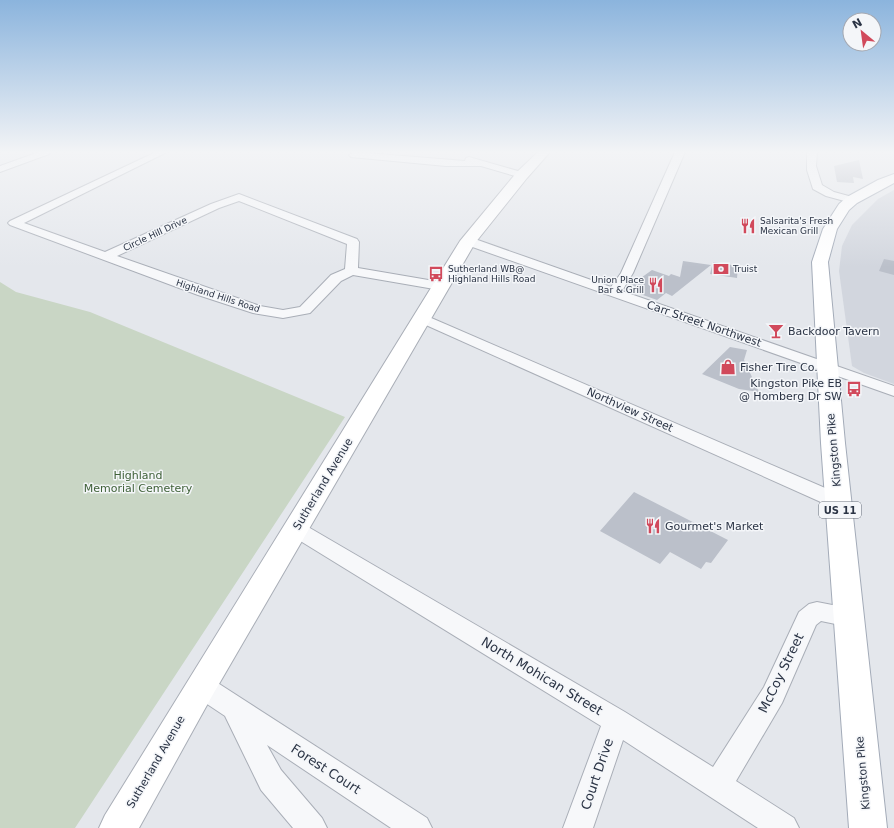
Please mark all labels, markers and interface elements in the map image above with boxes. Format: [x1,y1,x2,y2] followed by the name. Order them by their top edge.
[842,12,882,52] north arrow
[850,16,865,32] text: N
[121,215,189,253] street label: Circle Hill Drive
[760,216,833,236] place label: Salsarita's Fresh Mexican Grill
[739,217,757,235] restaurant icon: Salsarita's Fresh Mexican Grill
[712,260,730,278] bank icon: Truist
[448,264,535,284] place label: Sutherland WB@ Highland Hills Road
[732,264,758,274] place label: Truist
[427,265,445,283] bus stop icon: Sutherland WB@ Highland Hills Road
[591,275,644,295] place label: Union Place Bar & Grill
[647,276,665,294] restaurant icon: Union Place Bar & Grill
[175,278,261,314] street label: Highland Hills Road
[645,298,764,350] street label: Carr Street Northwest
[767,322,785,340] bar icon: Backdoor Tavern
[788,325,879,338] place label: Backdoor Tavern
[719,358,737,376] shop icon: Fisher Tire Co.
[740,361,818,374] place label: Fisher Tire Co.
[739,377,842,403] place label: Kingston Pike EB @ Homberg Dr SW
[845,380,863,398] bus stop icon: Kingston Pike EB @ Homberg Dr SW
[585,385,676,435] street label: Northview Street
[824,413,844,487] street label: Kingston Pike
[290,436,356,532] street label: Sutherland Avenue
[84,469,193,495] park label: Highland Memorial Cemetery
[819,502,861,518] road number: US 11
[644,517,662,535] restaurant icon: Gourmet's Market
[665,520,764,533] place label: Gourmet's Market
[755,631,807,715] street label: McCoy Street
[479,634,605,718] street label: North Mohican Street
[124,713,188,811] street label: Sutherland Avenue
[578,736,616,812] street label: Court Drive
[853,736,873,810] street label: Kingston Pike
[288,741,364,797] street label: Forest Court

